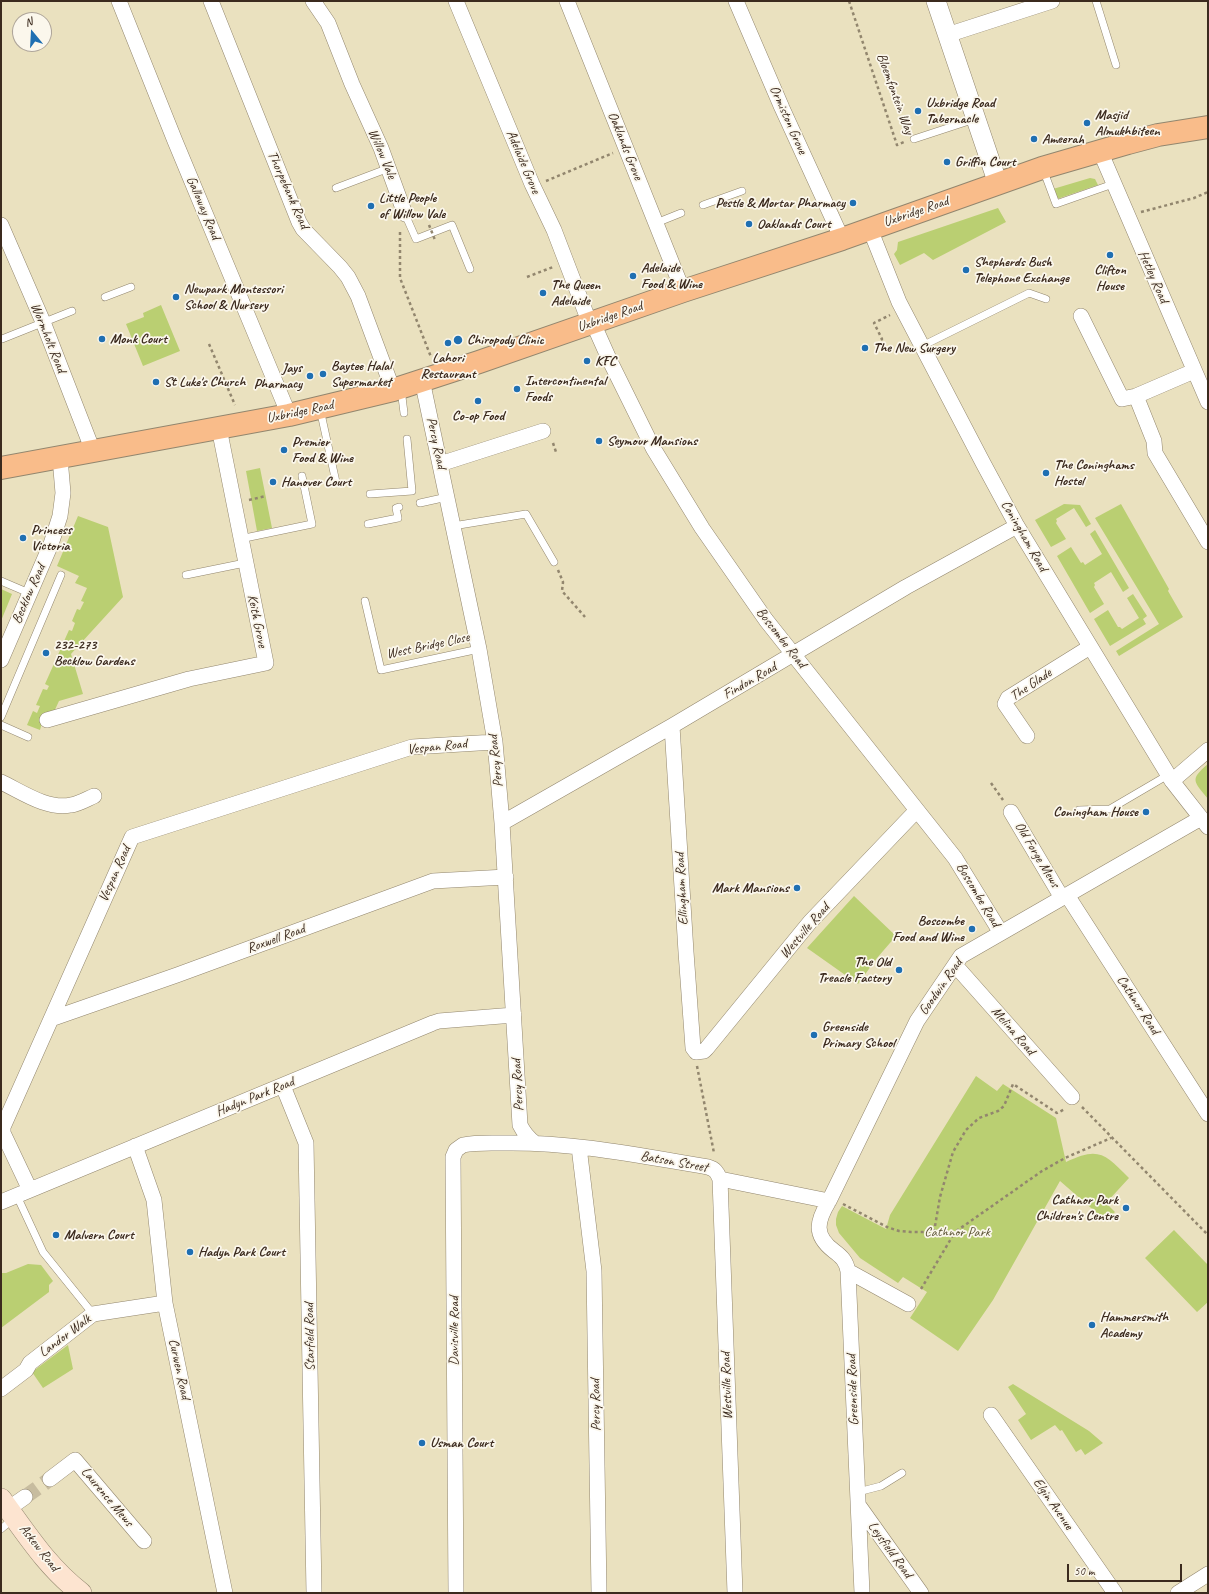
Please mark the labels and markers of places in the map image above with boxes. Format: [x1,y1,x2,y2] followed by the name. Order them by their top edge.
[926,95,995,128] place label: Uxbridge Road Tabernacle
[913,106,923,116] marker: Uxbridge Road Tabernacle
[1095,107,1160,140] place label: Masjid Almukhbiteen
[1082,118,1092,128] marker: Masjid Almukhbiteen
[1042,131,1084,147] place label: Ameerah
[1029,134,1039,144] marker: Ameerah
[955,154,1015,170] place label: Griffin Court
[942,157,952,167] marker: Griffin Court
[379,190,445,222] place label: Little People of Willow Vale
[715,195,845,211] place label: Pestle & Mortar Pharmacy
[848,198,858,208] marker: Pestle & Mortar Pharmacy
[366,201,376,211] marker: Little People of Willow Vale
[757,216,831,232] place label: Oaklands Court
[744,219,754,229] marker: Oaklands Court
[1105,250,1115,260] marker: Clifton House
[974,254,1069,286] place label: Shepherds Bush Telephone Exchange
[641,260,702,292] place label: Adelaide Food & Wine
[1094,262,1126,294] place label: Clifton House
[961,265,971,275] marker: Shepherds Bush Telephone Exchange
[628,271,638,281] marker: Adelaide Food & Wine
[551,277,600,310] place label: The Queen Adelaide
[184,281,283,314] place label: Newpark Montessori School & Nursery
[538,288,548,298] marker: The Queen Adelaide
[171,292,181,302] marker: Newpark Montessori School & Nursery
[110,331,167,347] place label: Monk Court
[467,332,544,348] place label: Chiropody Clinic
[97,334,107,344] marker: Monk Court
[452,334,464,346] marker: Chiropody Clinic
[443,338,453,348] marker: Lahori Restaurant
[873,340,955,356] place label: The New Surgery
[860,343,870,353] marker: The New Surgery
[421,350,475,382] place label: Lahori Restaurant
[595,353,616,369] place label: KFC
[582,356,592,366] marker: KFC
[331,358,391,390] place label: Baytee Halal Supermarket
[254,360,302,392] place label: Jays Pharmacy
[318,369,328,379] marker: Baytee Halal Supermarket
[305,371,315,381] marker: Jays Pharmacy
[525,373,606,406] place label: Intercontinental Foods
[164,374,245,390] place label: St Luke's Church
[151,377,161,387] marker: St Luke's Church
[512,384,522,394] marker: Intercontinental Foods
[473,396,483,406] marker: Co-op Food
[452,408,504,424] place label: Co-op Food
[607,433,697,449] place label: Seymour Mansions
[292,434,353,466] place label: Premier Food & Wine
[594,436,604,446] marker: Seymour Mansions
[279,445,289,455] marker: Premier Food & Wine
[1054,457,1134,490] place label: The Coninghams Hostel
[1041,468,1051,478] marker: The Coninghams Hostel
[281,474,351,490] place label: Hanover Court
[268,477,278,487] marker: Hanover Court
[31,522,72,554] place label: Princess Victoria
[18,533,28,543] marker: Princess Victoria
[54,637,134,670] place label: 232-273 Becklow Gardens
[41,648,51,658] marker: 232-273 Becklow Gardens
[1053,804,1138,820] place label: Coningham House
[1141,807,1151,817] marker: Coningham House
[712,880,789,896] place label: Mark Mansions
[792,883,802,893] marker: Mark Mansions
[893,913,964,946] place label: Boscombe Food and Wine
[967,924,977,934] marker: Boscombe Food and Wine
[818,954,891,986] place label: The Old Treacle Factory
[894,965,904,975] marker: The Old Treacle Factory
[822,1019,895,1052] place label: Greenside Primary School
[809,1030,819,1040] marker: Greenside Primary School
[1036,1192,1118,1224] place label: Cathnor Park Children's Centre
[1121,1203,1131,1213] marker: Cathnor Park Children's Centre
[64,1227,134,1243] place label: Malvern Court
[51,1230,61,1240] marker: Malvern Court
[198,1244,285,1260] place label: Hadyn Park Court
[185,1247,195,1257] marker: Hadyn Park Court
[1100,1309,1168,1342] place label: Hammersmith Academy
[1087,1320,1097,1330] marker: Hammersmith Academy
[430,1435,493,1451] place label: Usman Court
[417,1438,427,1448] marker: Usman Court

